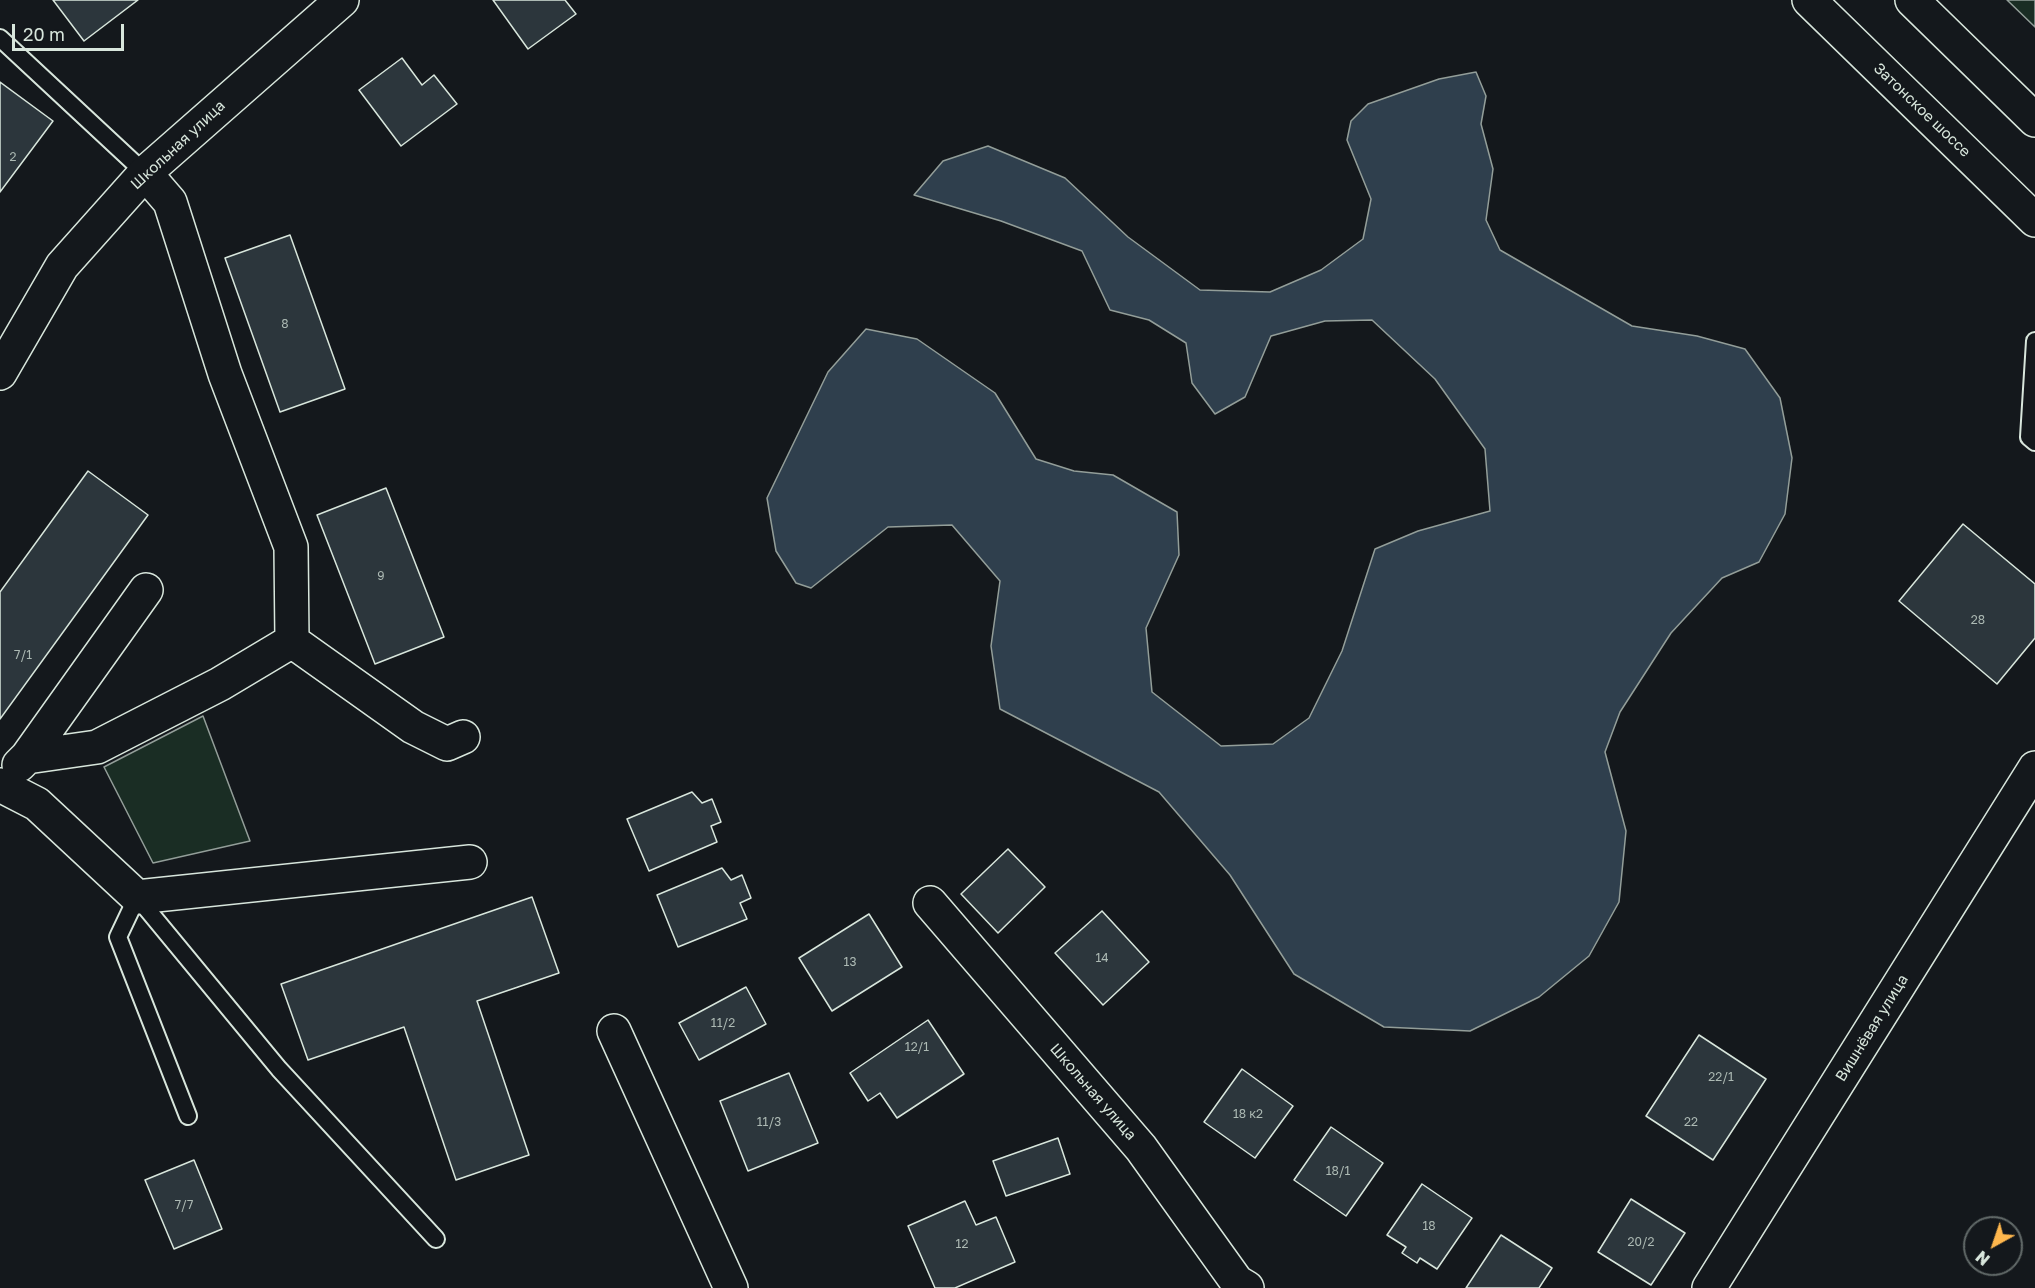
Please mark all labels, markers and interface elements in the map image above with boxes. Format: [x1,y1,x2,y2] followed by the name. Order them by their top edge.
[15,12,128,50] scale bar
[23,23,65,45] text: 20 m
[1870,59,1974,161] street label: Затонское шоссе
[127,97,229,193] street label: Школьная улица
[10,150,16,164] house number: 2
[281,317,289,331] house number: 8
[377,569,385,583] house number: 9
[1971,613,1985,627] house number: 28
[14,648,32,662] house number: 7/1
[1095,951,1109,965] house number: 14
[844,955,856,969] house number: 13
[1832,971,1912,1085] street label: Вишнёвая улица
[711,1016,735,1030] house number: 11/2
[905,1040,929,1054] house number: 12/1
[1046,1040,1140,1144] street label: Школьная улица
[1708,1070,1734,1084] house number: 22/1
[1233,1107,1263,1121] house number: 18 к2
[757,1115,781,1129] house number: 11/3
[1684,1115,1698,1129] house number: 22
[1326,1164,1350,1178] house number: 18/1
[175,1198,193,1212] house number: 7/7
[1963,1216,2023,1276] north arrow
[1422,1219,1436,1233] house number: 18
[1627,1235,1655,1249] house number: 20/2
[956,1237,968,1251] house number: 12
[1972,1247,1994,1270] text: N

